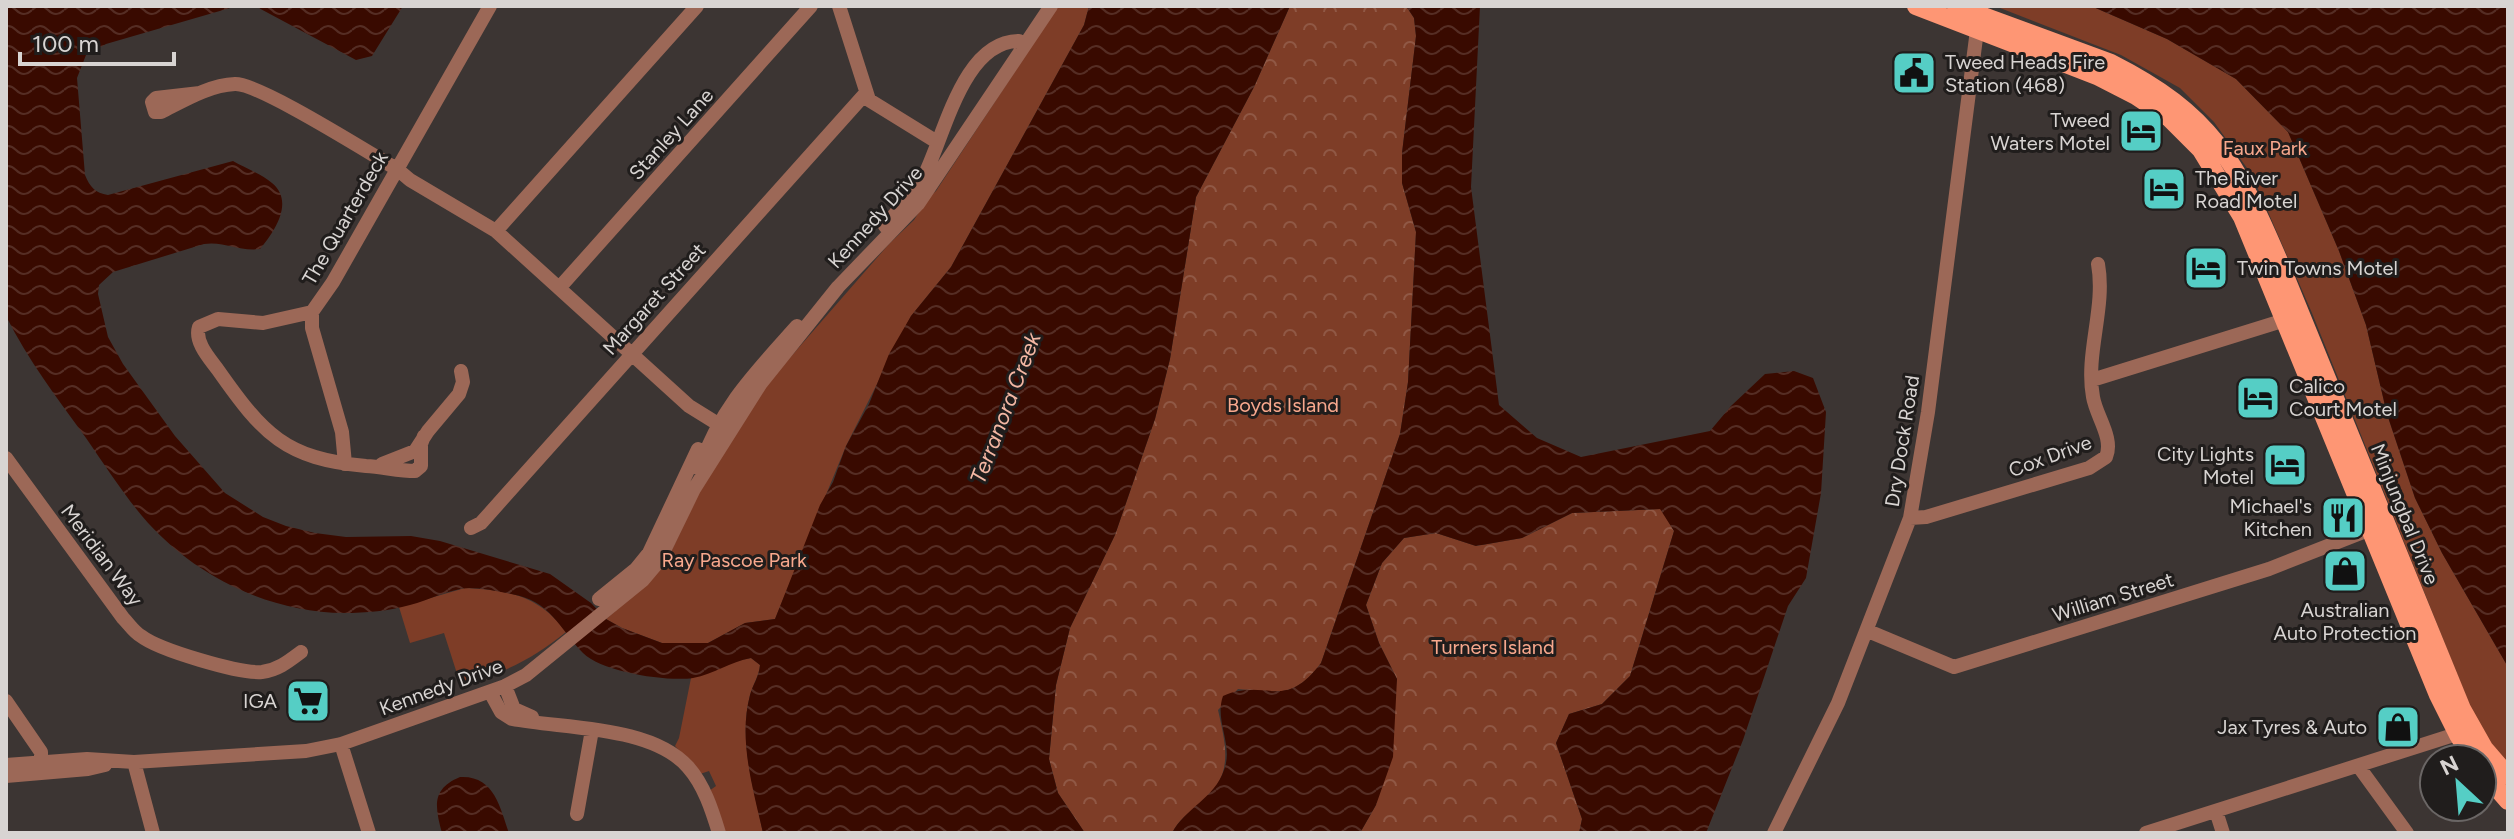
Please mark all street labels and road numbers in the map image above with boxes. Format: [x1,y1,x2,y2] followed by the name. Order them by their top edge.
[624,83,718,185] street label: Stanley Lane
[297,147,393,289] street label: The Quarterdeck
[823,161,927,273] street label: Kennedy Drive
[598,238,710,360] street label: Margaret Street
[1880,374,1924,508] street label: Dry Dock Road
[2005,430,2095,482] street label: Cox Drive
[2366,440,2444,588] street label: Minjungbal Drive
[56,500,148,611] street label: Meridian Way
[2050,567,2176,627] street label: William Street
[376,654,506,720] street label: Kennedy Drive

